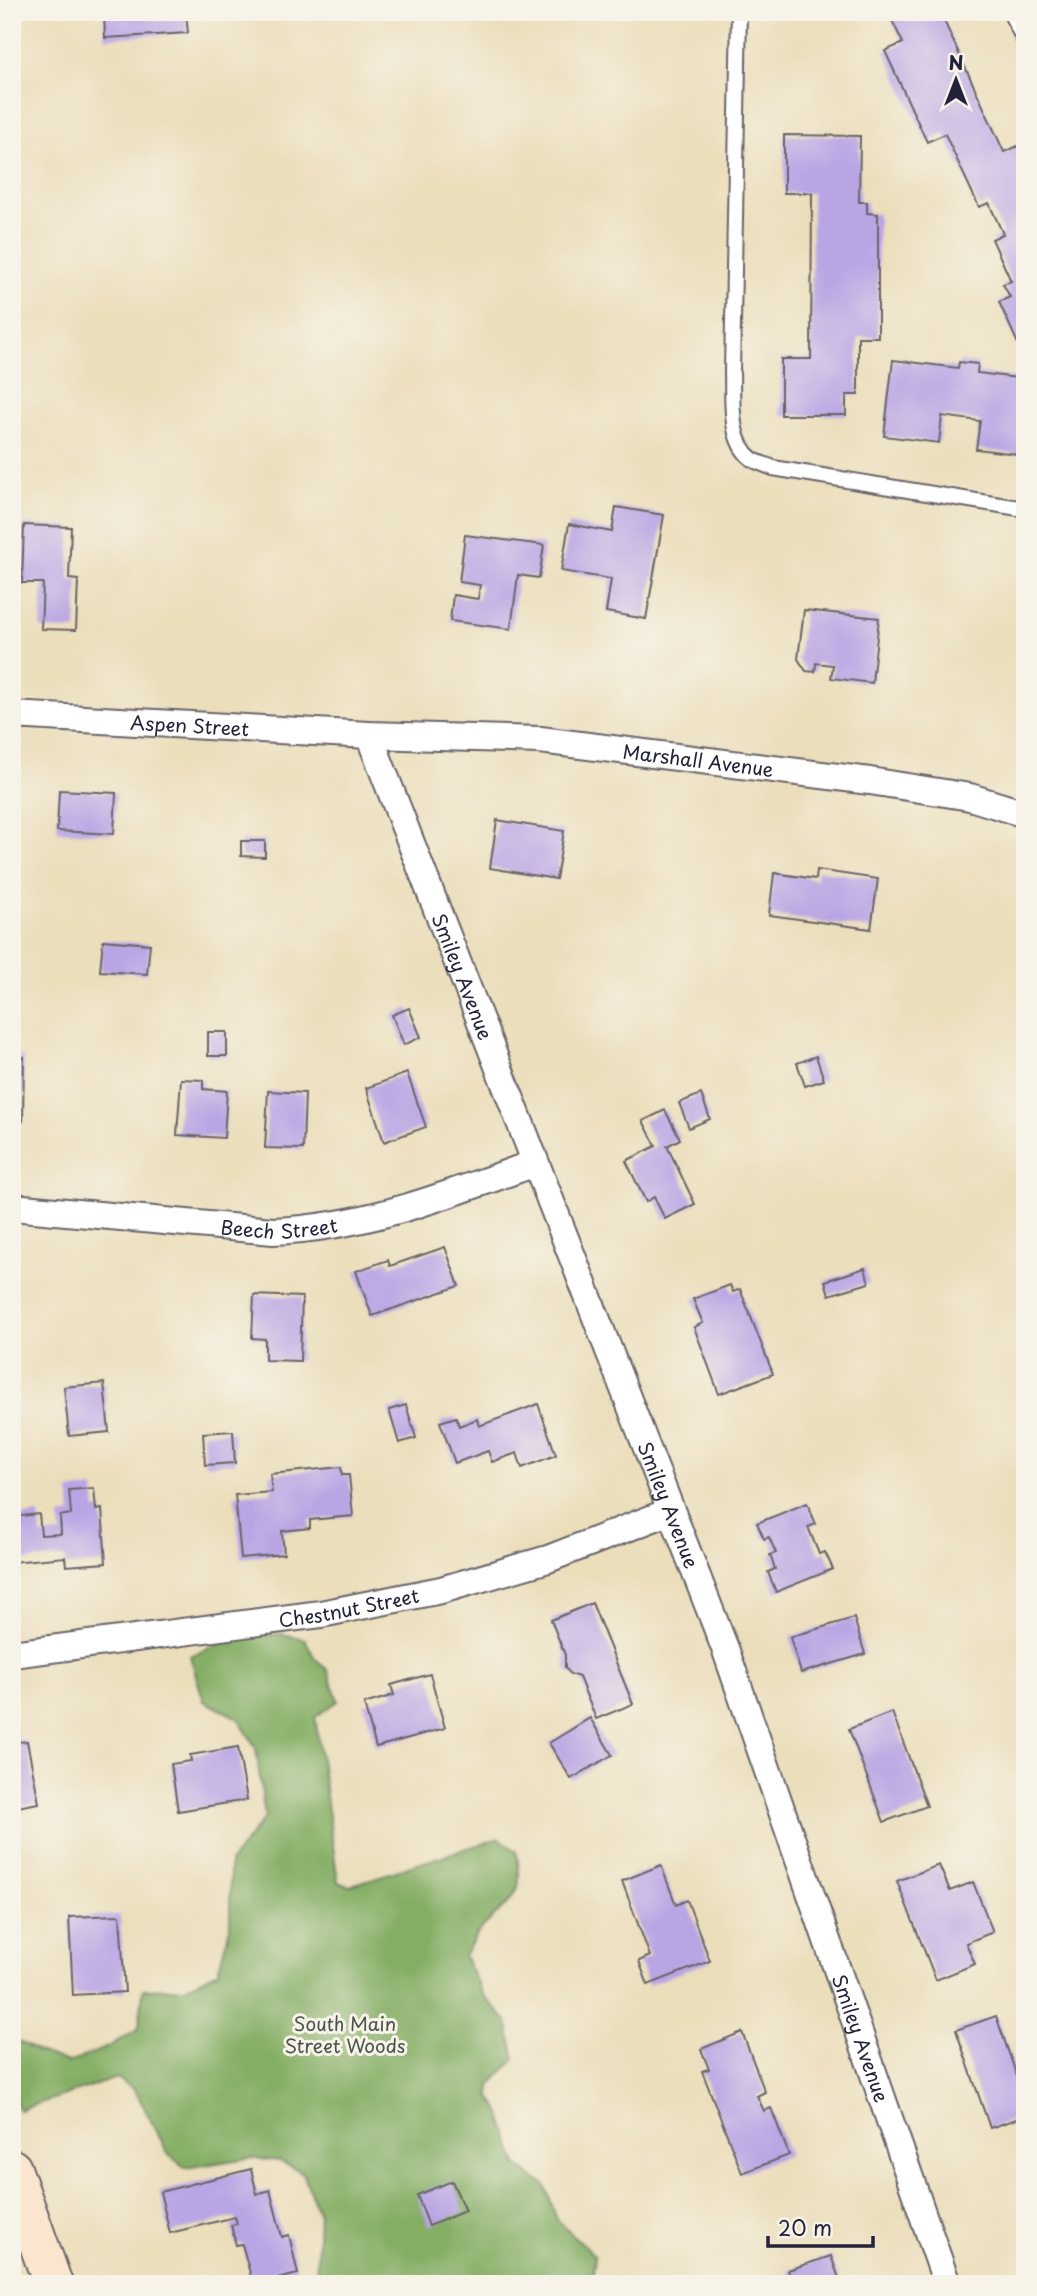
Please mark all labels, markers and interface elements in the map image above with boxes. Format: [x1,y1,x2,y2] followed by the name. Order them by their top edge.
[922,46,992,116] north arrow
[948,48,964,76] text: N
[130,708,250,742] street label: Aspen Street
[621,736,775,783] street label: Marshall Avenue
[426,909,500,1044] street label: Smiley Avenue
[219,1210,340,1245] street label: Beech Street
[632,1437,706,1572] street label: Smiley Avenue
[277,1581,422,1633] street label: Chestnut Street
[826,1970,896,2106] street label: Smiley Avenue
[284,2009,406,2059] park label: South Main Street Woods
[768,2205,872,2249] scale bar
[778,2211,832,2243] text: 20 m

